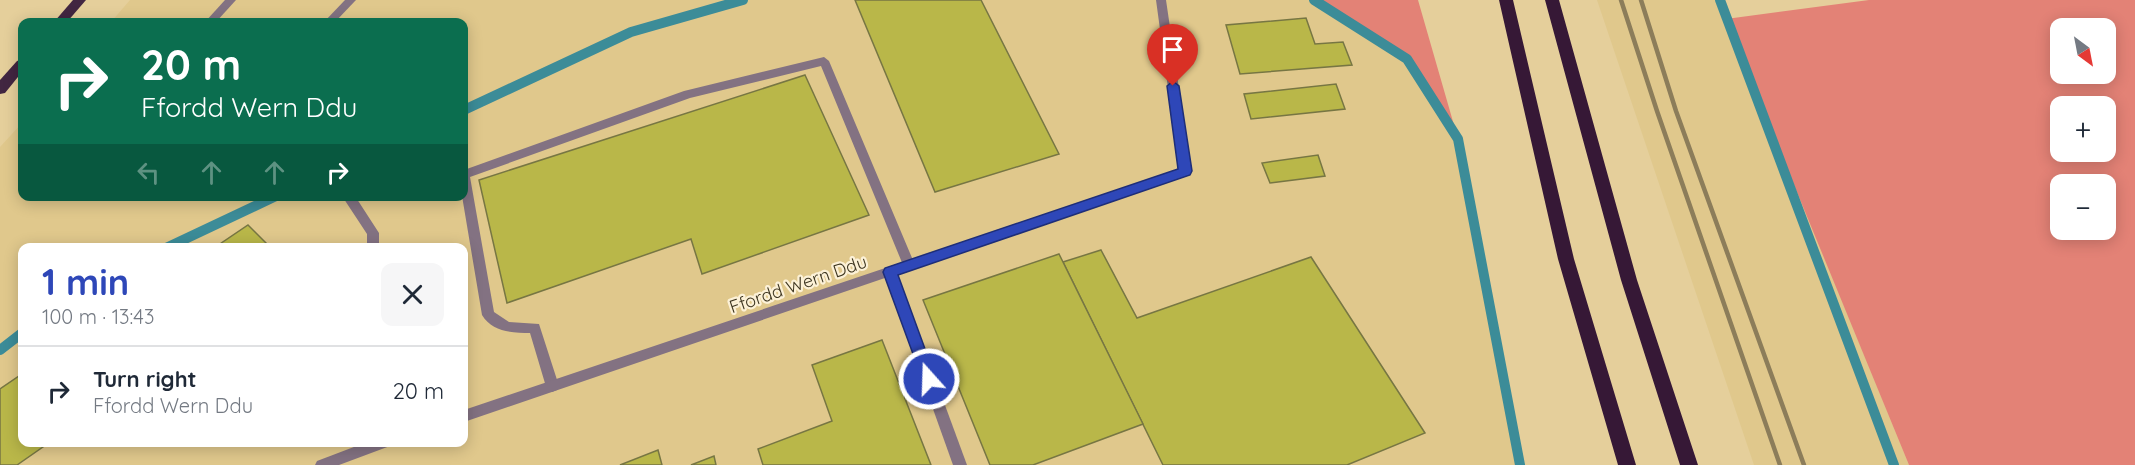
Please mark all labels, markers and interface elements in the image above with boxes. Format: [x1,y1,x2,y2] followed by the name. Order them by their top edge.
[2050,18,2116,84] north arrow
[2050,18,2116,240] map controls
[1147,24,1198,86] pin
[1156,33,1189,66] icon: arrive
[141,38,241,91] text: 20 m
[42,42,120,120] icon: right
[141,90,357,124] text: Ffordd Wern Ddu
[2050,96,2116,162] button: +
[132,156,165,189] icon: left
[195,156,228,189] icon: ahead
[258,156,291,189] icon: ahead
[321,156,354,189] icon: right
[2050,174,2116,240] button: −
[726,250,870,318] street label: Ffordd Wern Ddu
[42,259,129,304] text: 1 min
[381,263,444,326] button: close
[42,304,154,329] text: 100 m · 13:43
[897,347,961,411] position arrow
[93,365,197,393] text: Turn right
[42,375,75,408] icon: right
[393,377,444,405] text: 20 m
[93,393,253,418] text: Ffordd Wern Ddu

